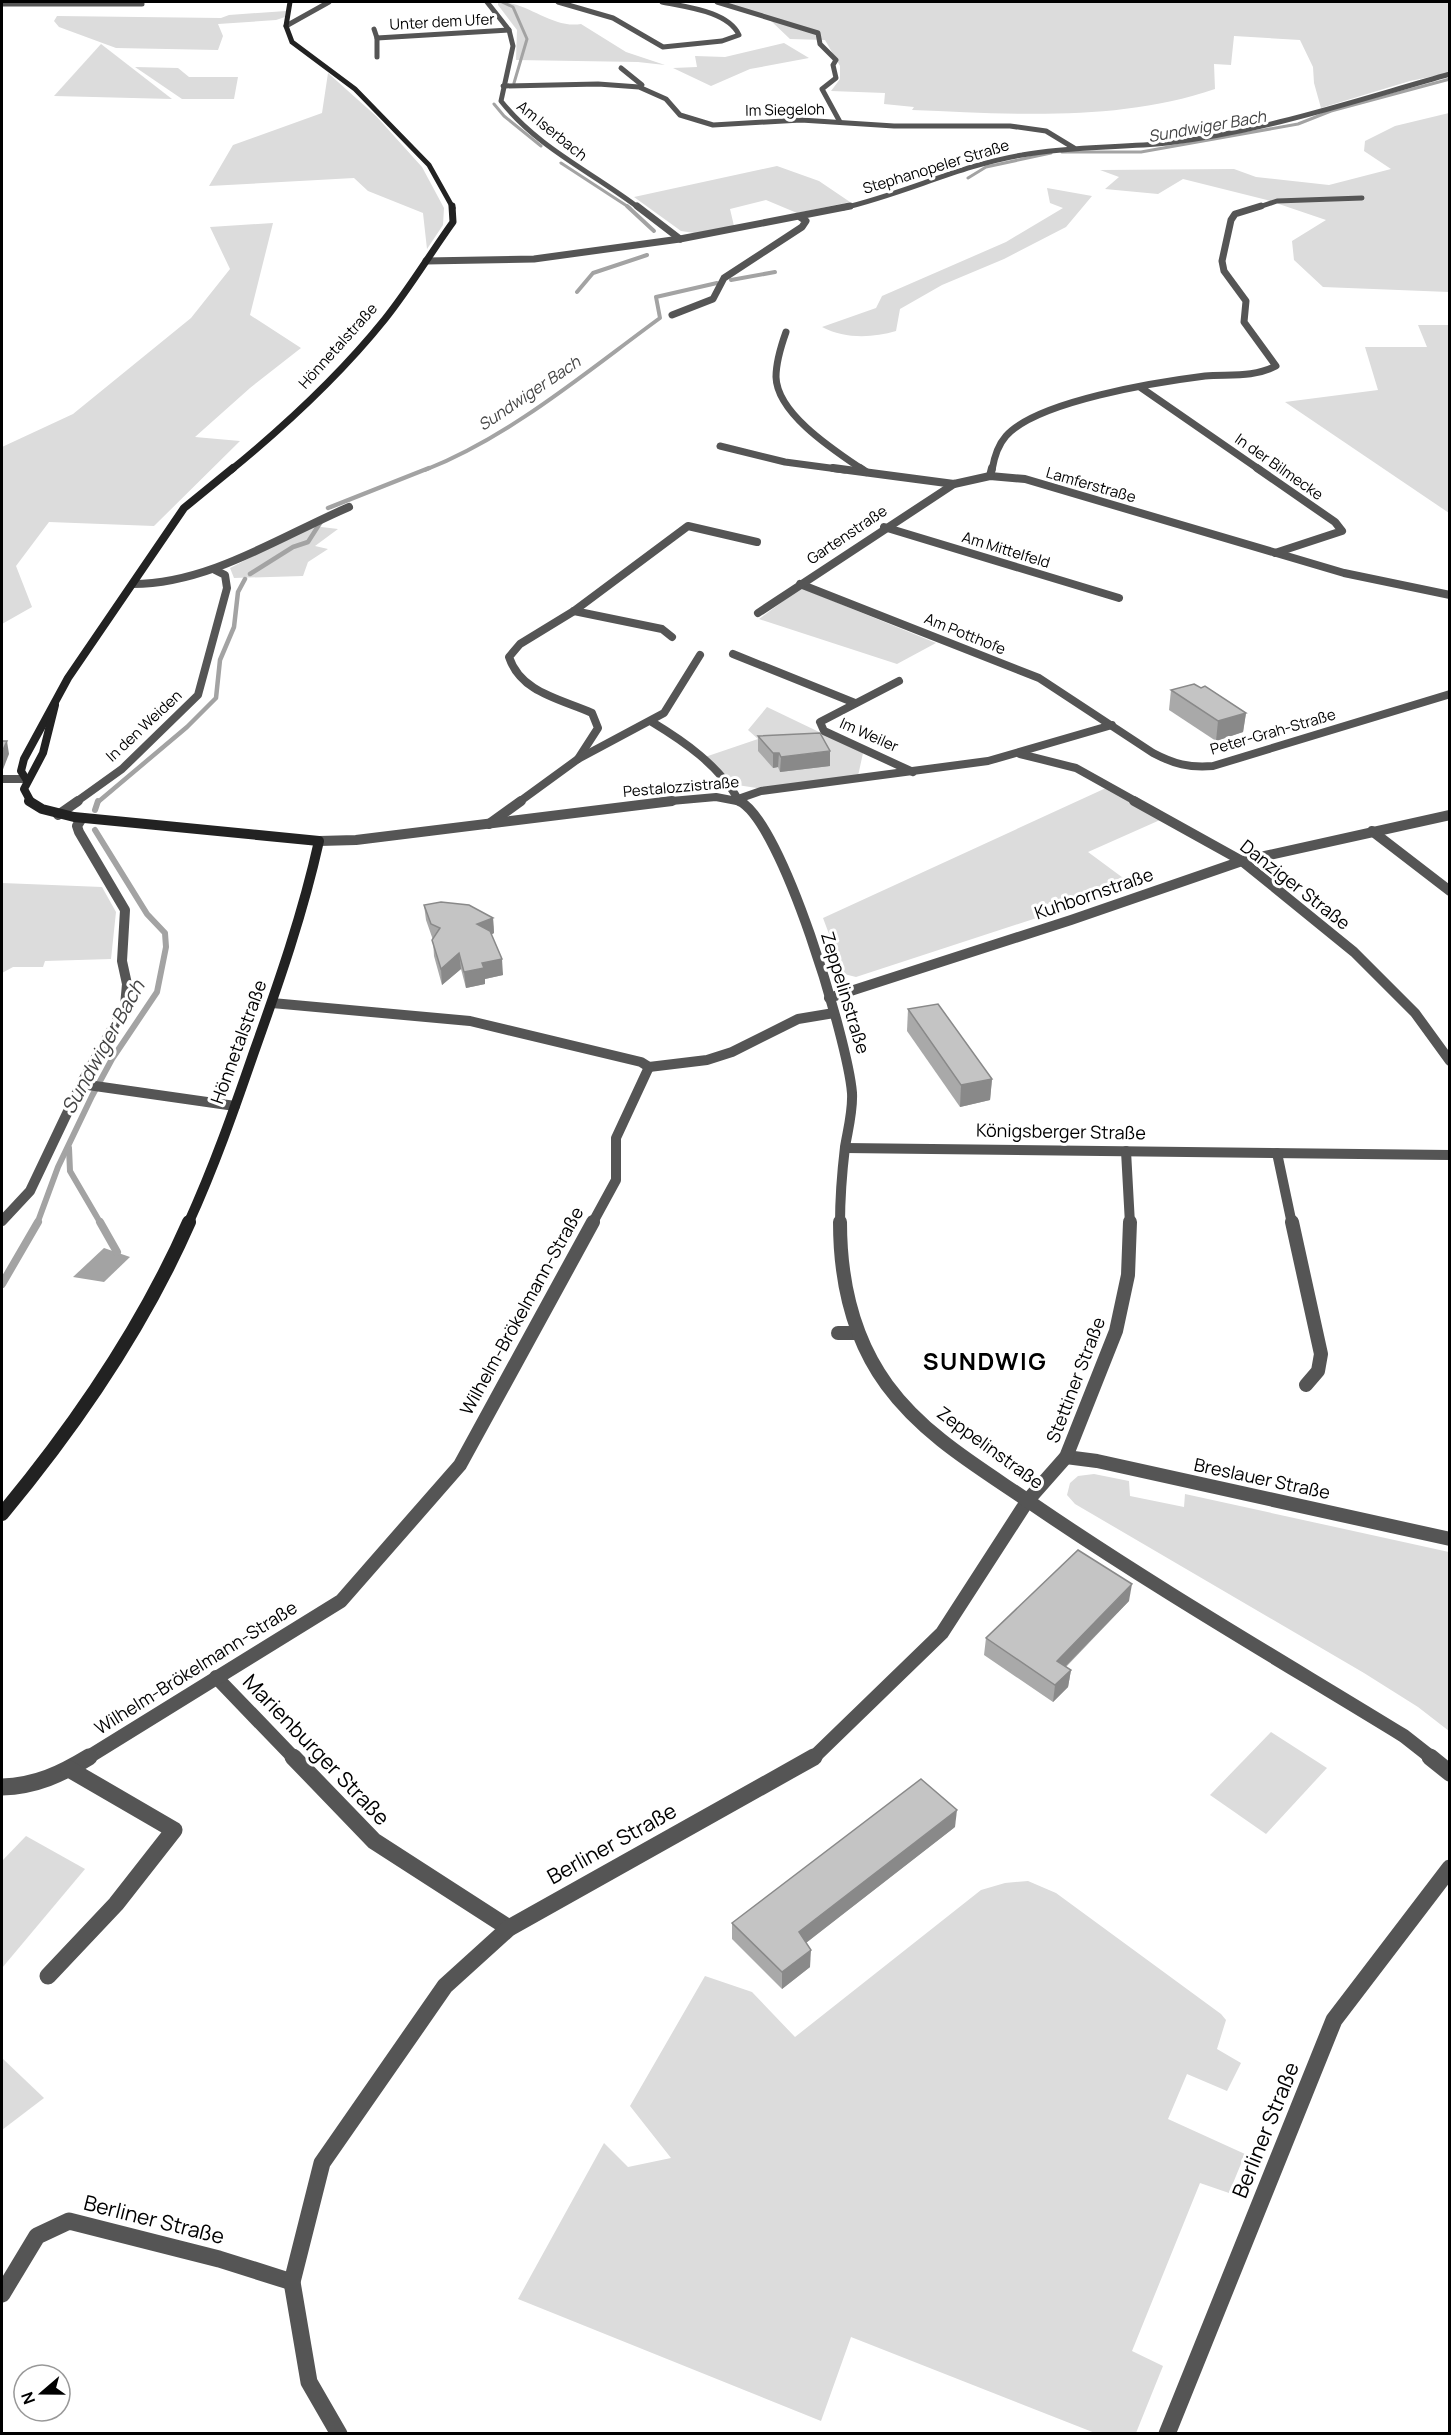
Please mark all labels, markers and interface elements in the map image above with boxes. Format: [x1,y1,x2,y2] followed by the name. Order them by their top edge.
[389,8,496,35] street label: Unter dem Ufer
[513,96,592,166] street label: Am Iserbach
[745,98,825,121] street label: Im Siegeloh
[1146,105,1268,147] water label: Sundwiger Bach
[860,134,1012,199] street label: Stephanopeler Straße
[293,298,382,393] street label: Hönnetalstraße
[473,350,585,435] water label: Sundwiger Bach
[1231,428,1328,505] street label: In der Bilmecke
[1044,462,1139,507] street label: Lamferstraße
[802,500,891,569] street label: Gartenstraße
[960,526,1053,573] street label: Am Mittelfeld
[921,608,1009,659] street label: Am Potthofe
[101,685,186,766] street label: In den Weiden
[1208,703,1338,759] street label: Peter-Grah-Straße
[836,712,902,757] street label: Im Weiler
[622,771,740,802] street label: Pestalozzistraße
[1236,834,1356,935] street label: Danziger Straße
[1031,862,1156,925] street label: Kuhbornstraße
[816,929,876,1057] street label: Zeppelinstraße
[55,974,151,1118] water label: Sundwiger Bach
[204,976,272,1107] street label: Hönnetalstraße
[976,1118,1146,1144] street label: Königsberger Straße
[454,1202,588,1419] street label: Wilhelm-Brökelmann-Straße
[1040,1313,1110,1446] street label: Stettiner Straße
[923,1344,1047,1377] district label: SUNDWIG
[932,1400,1049,1494] street label: Zeppelinstraße
[1192,1452,1332,1504] street label: Breslauer Straße
[90,1595,301,1739] street label: Wilhelm-Brökelmann-Straße
[237,1668,396,1831] street label: Marienburger Straße
[542,1796,681,1890] street label: Berliner Straße
[1225,2058,1305,2202] street label: Berliner Straße
[81,2188,227,2250] street label: Berliner Straße
[12,2363,72,2423] north arrow
[16,2389,40,2407] text: N

